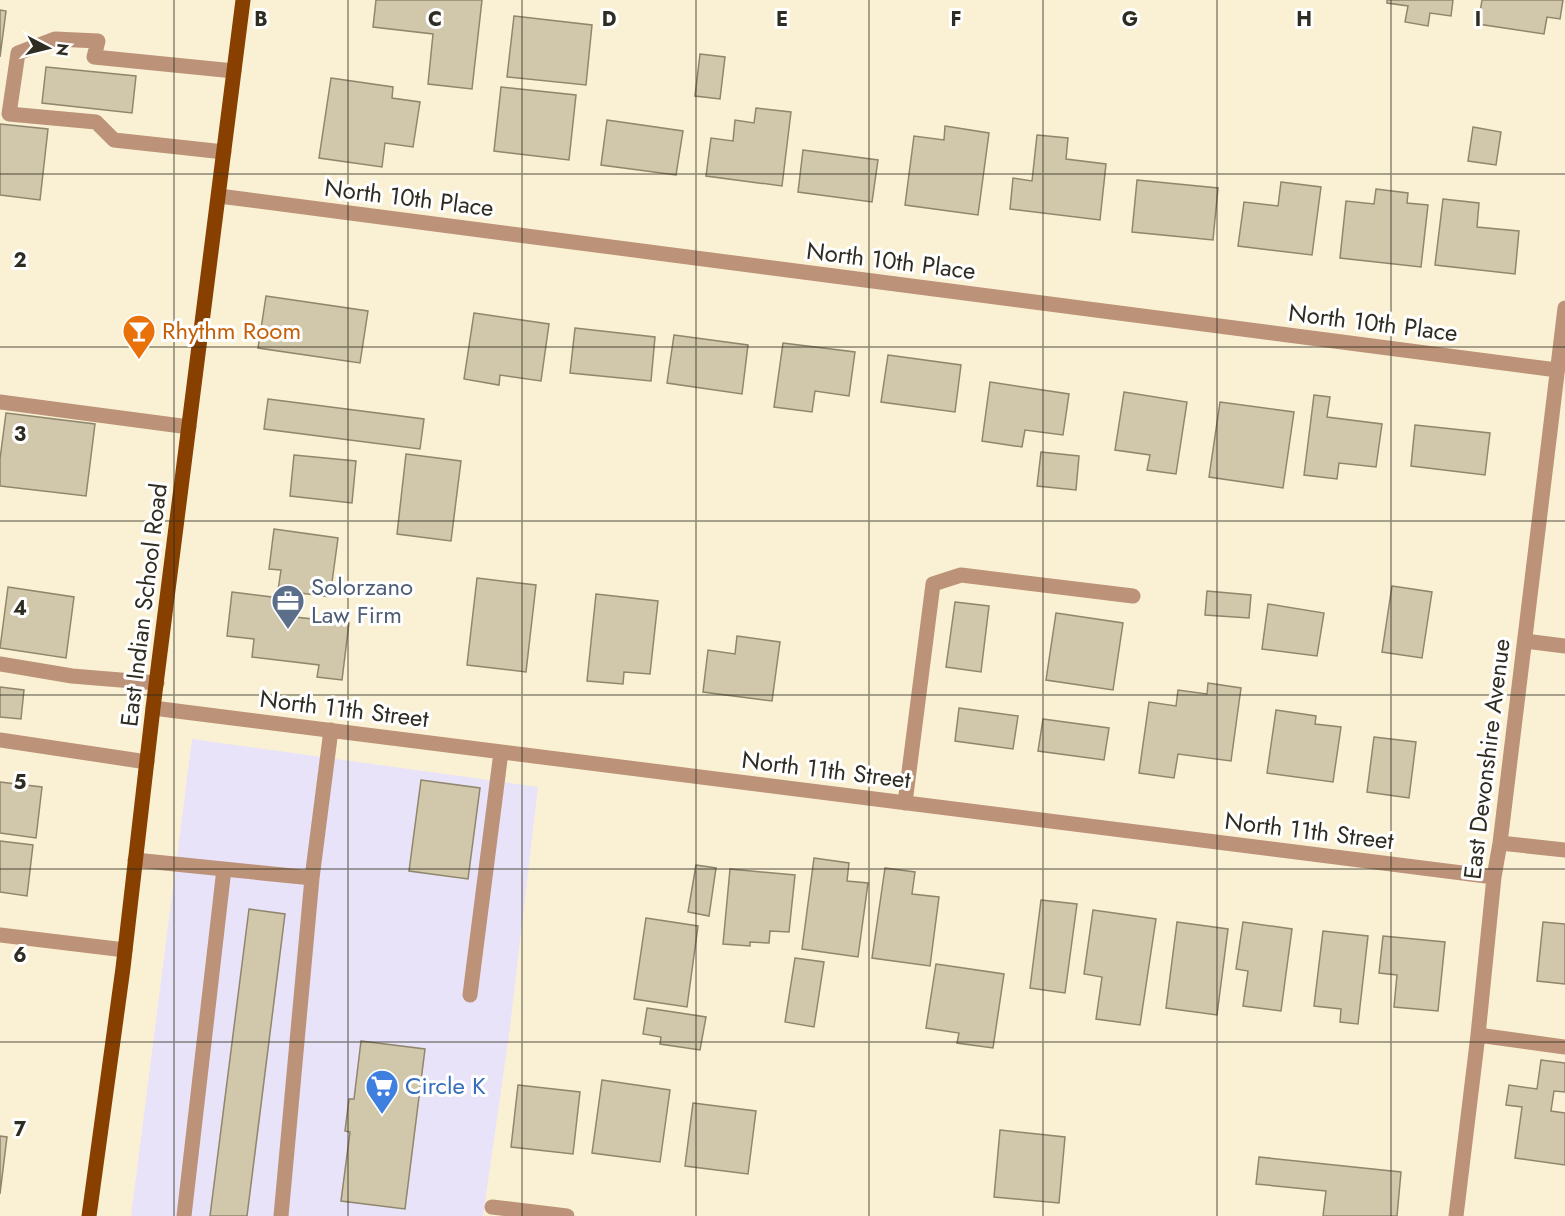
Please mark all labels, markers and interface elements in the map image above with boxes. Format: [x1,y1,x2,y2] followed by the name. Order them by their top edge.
[254,5,268,34] text: B
[428,5,442,34] text: C
[602,5,616,34] text: D
[776,5,788,34] text: E
[950,5,962,34] text: F
[1122,5,1138,34] text: G
[1296,5,1312,34] text: H
[1475,5,1481,34] text: I
[18,18,78,78] north arrow
[50,42,75,57] text: N
[322,170,496,225] street label: North 10th Place
[804,233,978,288] street label: North 10th Place
[13,246,27,275] text: 2
[1286,295,1460,350] street label: North 10th Place
[121,313,157,360] bar icon: Rhythm Room
[162,313,301,348] place label: Rhythm Room
[14,420,26,449] text: 3
[111,481,176,729] street label: East Indian School Road
[311,569,413,632] place label: Solorzano Law Firm
[270,583,306,630] office icon: Solorzano Law Firm
[13,594,27,623] text: 4
[1454,637,1519,881] street label: East Devonshire Avenue
[258,681,431,736] street label: North 11th Street
[740,742,913,797] street label: North 11th Street
[14,768,27,797] text: 5
[1223,803,1396,858] street label: North 11th Street
[13,941,27,970] text: 6
[364,1068,400,1115] supermarket icon: Circle K
[405,1068,486,1103] place label: Circle K
[14,1115,27,1144] text: 7

